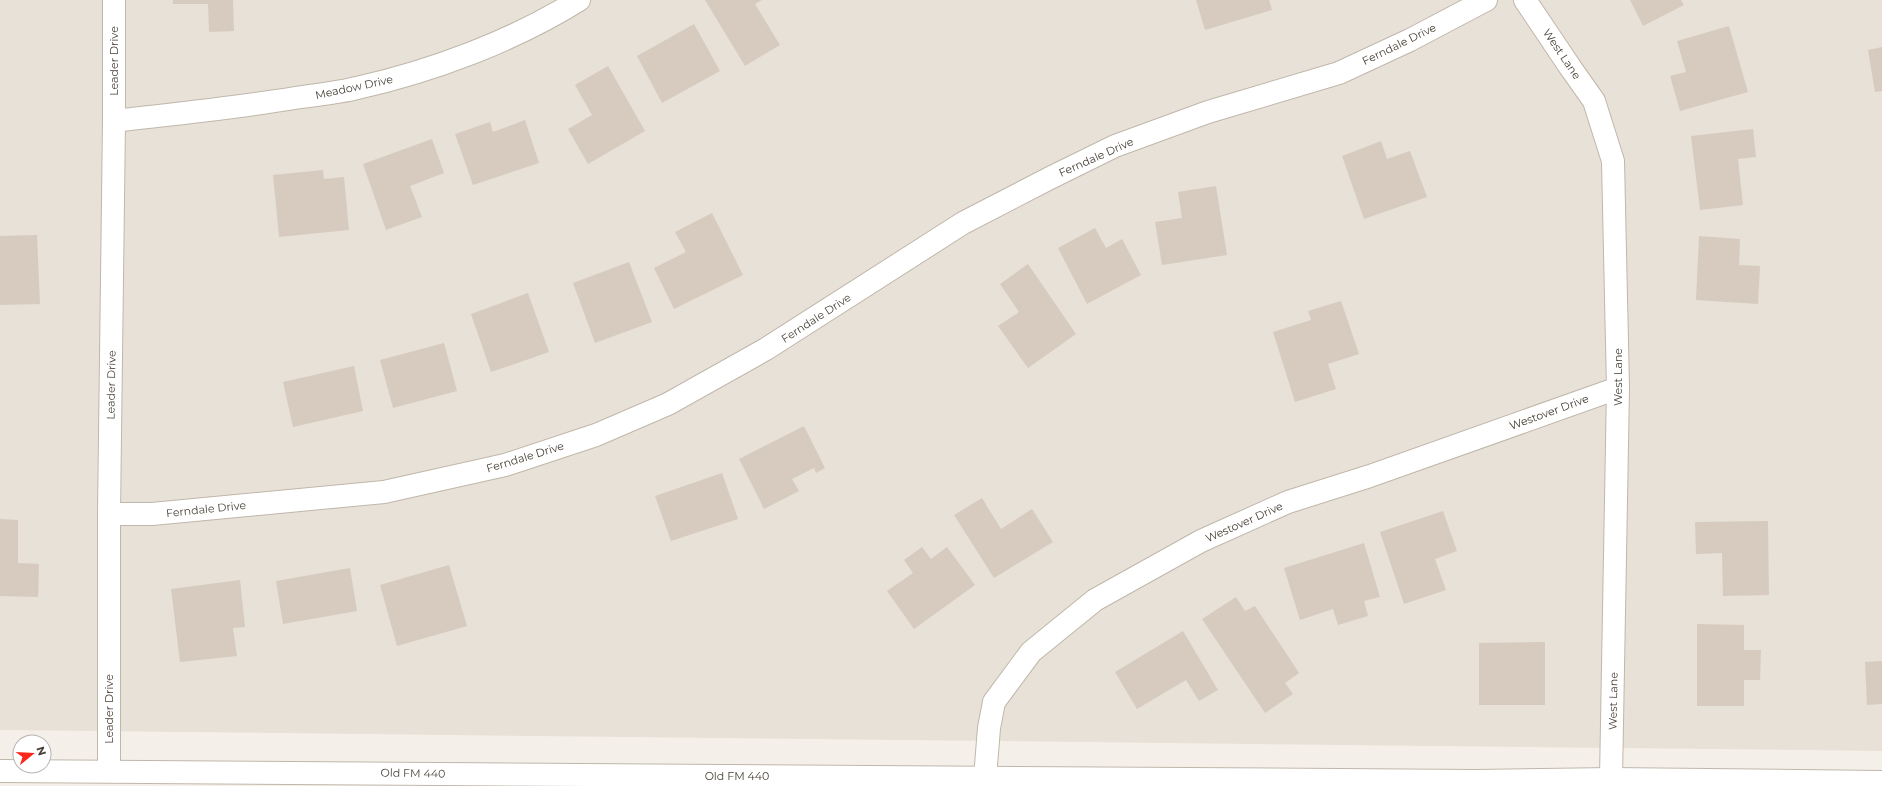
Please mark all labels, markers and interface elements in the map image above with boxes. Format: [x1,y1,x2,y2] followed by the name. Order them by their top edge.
[1360,20,1439,68] street label: Ferndale Drive
[107,26,121,96] street label: Leader Drive
[1540,26,1584,82] street label: West Lane
[314,72,394,102] street label: Meadow Drive
[1056,134,1136,180] street label: Ferndale Drive
[778,290,854,346] street label: Ferndale Drive
[1611,348,1625,406] street label: West Lane
[103,350,119,420] street label: Leader Drive
[1508,391,1591,433] street label: Westover Drive
[484,438,566,475] street label: Ferndale Drive
[165,498,247,520] street label: Ferndale Drive
[1203,499,1285,545] street label: Westover Drive
[1605,672,1621,730] street label: West Lane
[102,674,116,744] street label: Leader Drive
[12,734,52,774] north arrow
[33,745,50,757] text: N
[381,765,445,781] street label: Old FM 440
[705,769,769,783] street label: Old FM 440

